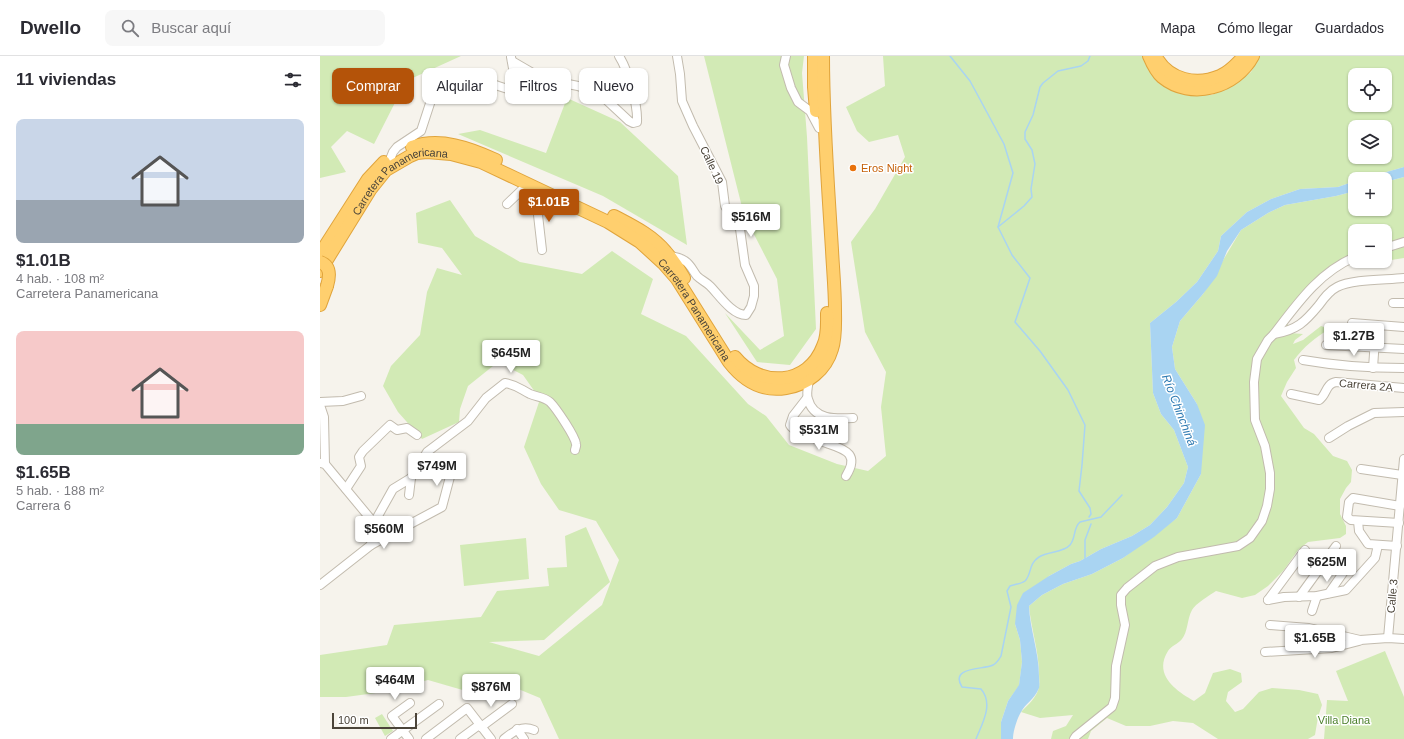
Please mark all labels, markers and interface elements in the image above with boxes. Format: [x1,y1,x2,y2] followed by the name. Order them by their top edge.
[105,10,385,46] search box
[20,17,81,38] text: Dwello
[119,17,141,39] icon: search
[151,19,231,36] text: Buscar aquí
[1160,20,1195,36] text: Mapa
[1217,20,1293,36] text: Cómo llegar
[1315,20,1384,36] text: Guardados
[332,68,414,104] chip: Comprar
[422,68,497,104] chip: Alquilar
[505,68,571,104] chip: Filtros
[579,68,648,104] chip: Nuevo
[1348,68,1392,268] map controls
[1348,68,1392,112] button: locate
[282,69,304,91] icon: filters
[16,70,116,89] text: 11 viviendas
[1348,120,1392,164] button: layers
[698,144,726,186] street label: Calle 19
[124,145,196,217] icon: home
[350,146,449,217] street label: Carretera Panamericana
[861,162,912,174] place label: Eros Night
[848,163,858,173] marker: Eros Night
[1348,172,1392,216] button: +
[516,189,582,223] pin: $1.01B
[528,194,570,209] text: $1.01B
[723,204,779,238] pin: $516M
[731,209,771,224] text: $516M
[1348,224,1392,268] button: −
[16,251,71,270] text: $1.01B
[656,256,733,364] street label: Carretera Panamericana
[16,271,104,286] text: 4 hab. · 108 m²
[16,286,158,301] text: Carretera Panamericana
[1321,323,1387,357] pin: $1.27B
[1333,328,1375,343] text: $1.27B
[483,340,539,374] pin: $645M
[491,345,531,360] text: $645M
[124,357,196,429] icon: home
[1159,372,1199,448] water label: Río Chinchiná
[1339,377,1394,393] street label: Carrera 2A
[791,417,847,451] pin: $531M
[799,422,839,437] text: $531M
[409,453,465,487] pin: $749M
[417,458,457,473] text: $749M
[16,463,71,482] text: $1.65B
[16,483,104,498] text: 5 hab. · 188 m²
[16,498,71,513] text: Carrera 6
[356,516,412,550] pin: $560M
[364,521,404,536] text: $560M
[1299,549,1355,583] pin: $625M
[1307,554,1347,569] text: $625M
[1385,578,1399,614] street label: Calle 3
[1282,625,1348,659] pin: $1.65B
[1294,630,1336,645] text: $1.65B
[367,667,423,701] pin: $464M
[375,672,415,687] text: $464M
[463,674,519,708] pin: $876M
[471,679,511,694] text: $876M
[332,711,417,730] scale bar
[338,714,369,726] text: 100 m
[1318,714,1371,726] park label: Villa Diana

